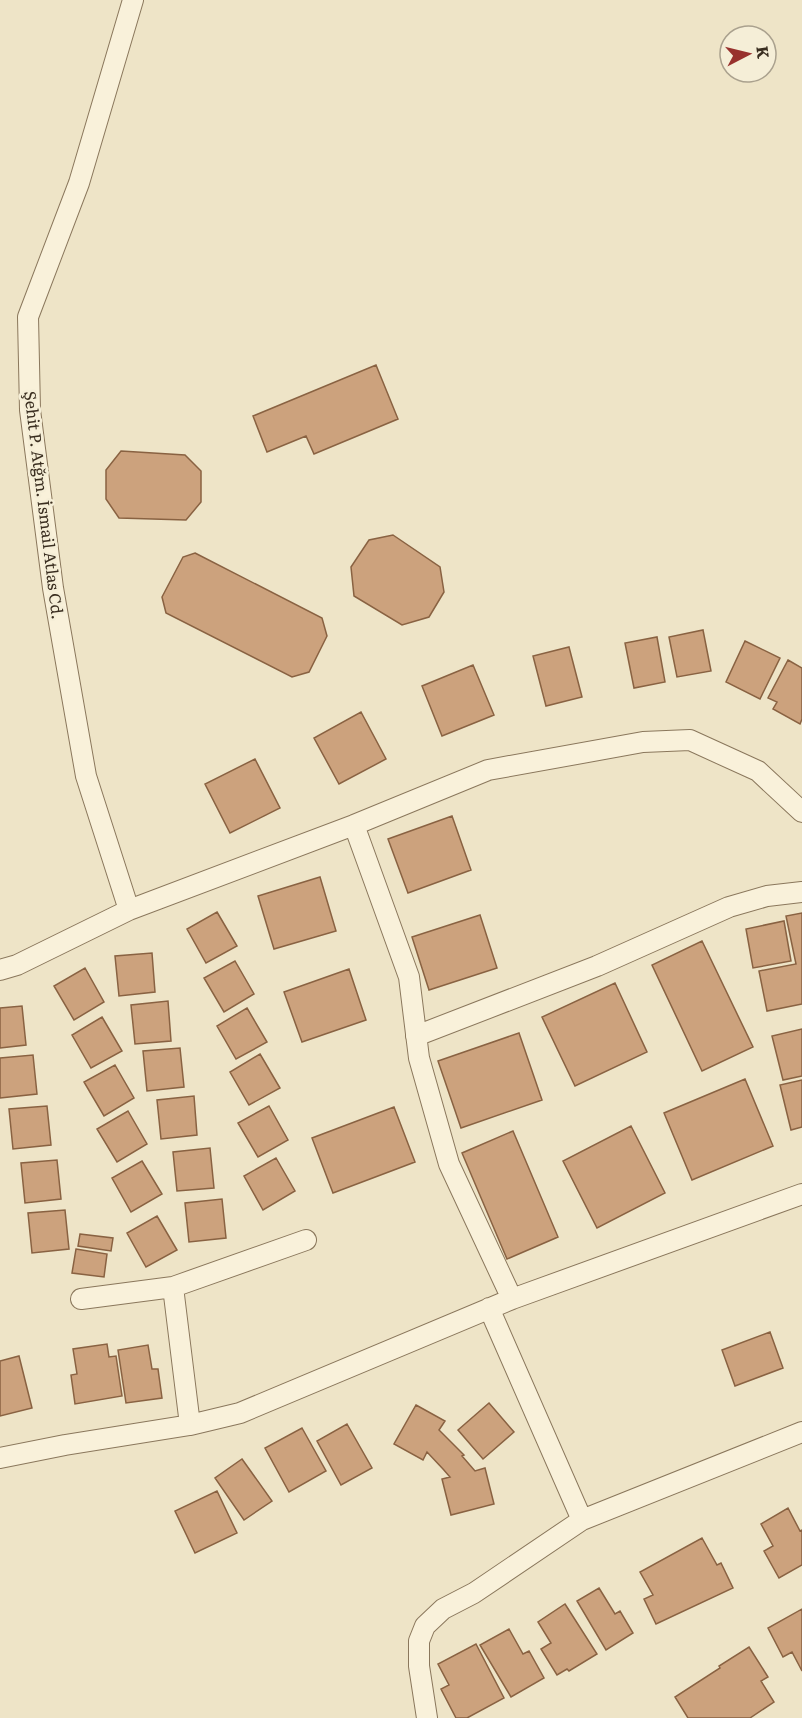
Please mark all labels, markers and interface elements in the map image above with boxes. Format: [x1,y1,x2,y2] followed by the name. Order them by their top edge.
[718,24,778,84] north arrow
[751,44,777,60] text: K
[19,389,71,621] street label: Şehit P. Atğm. İsmail Atlas Cd.

